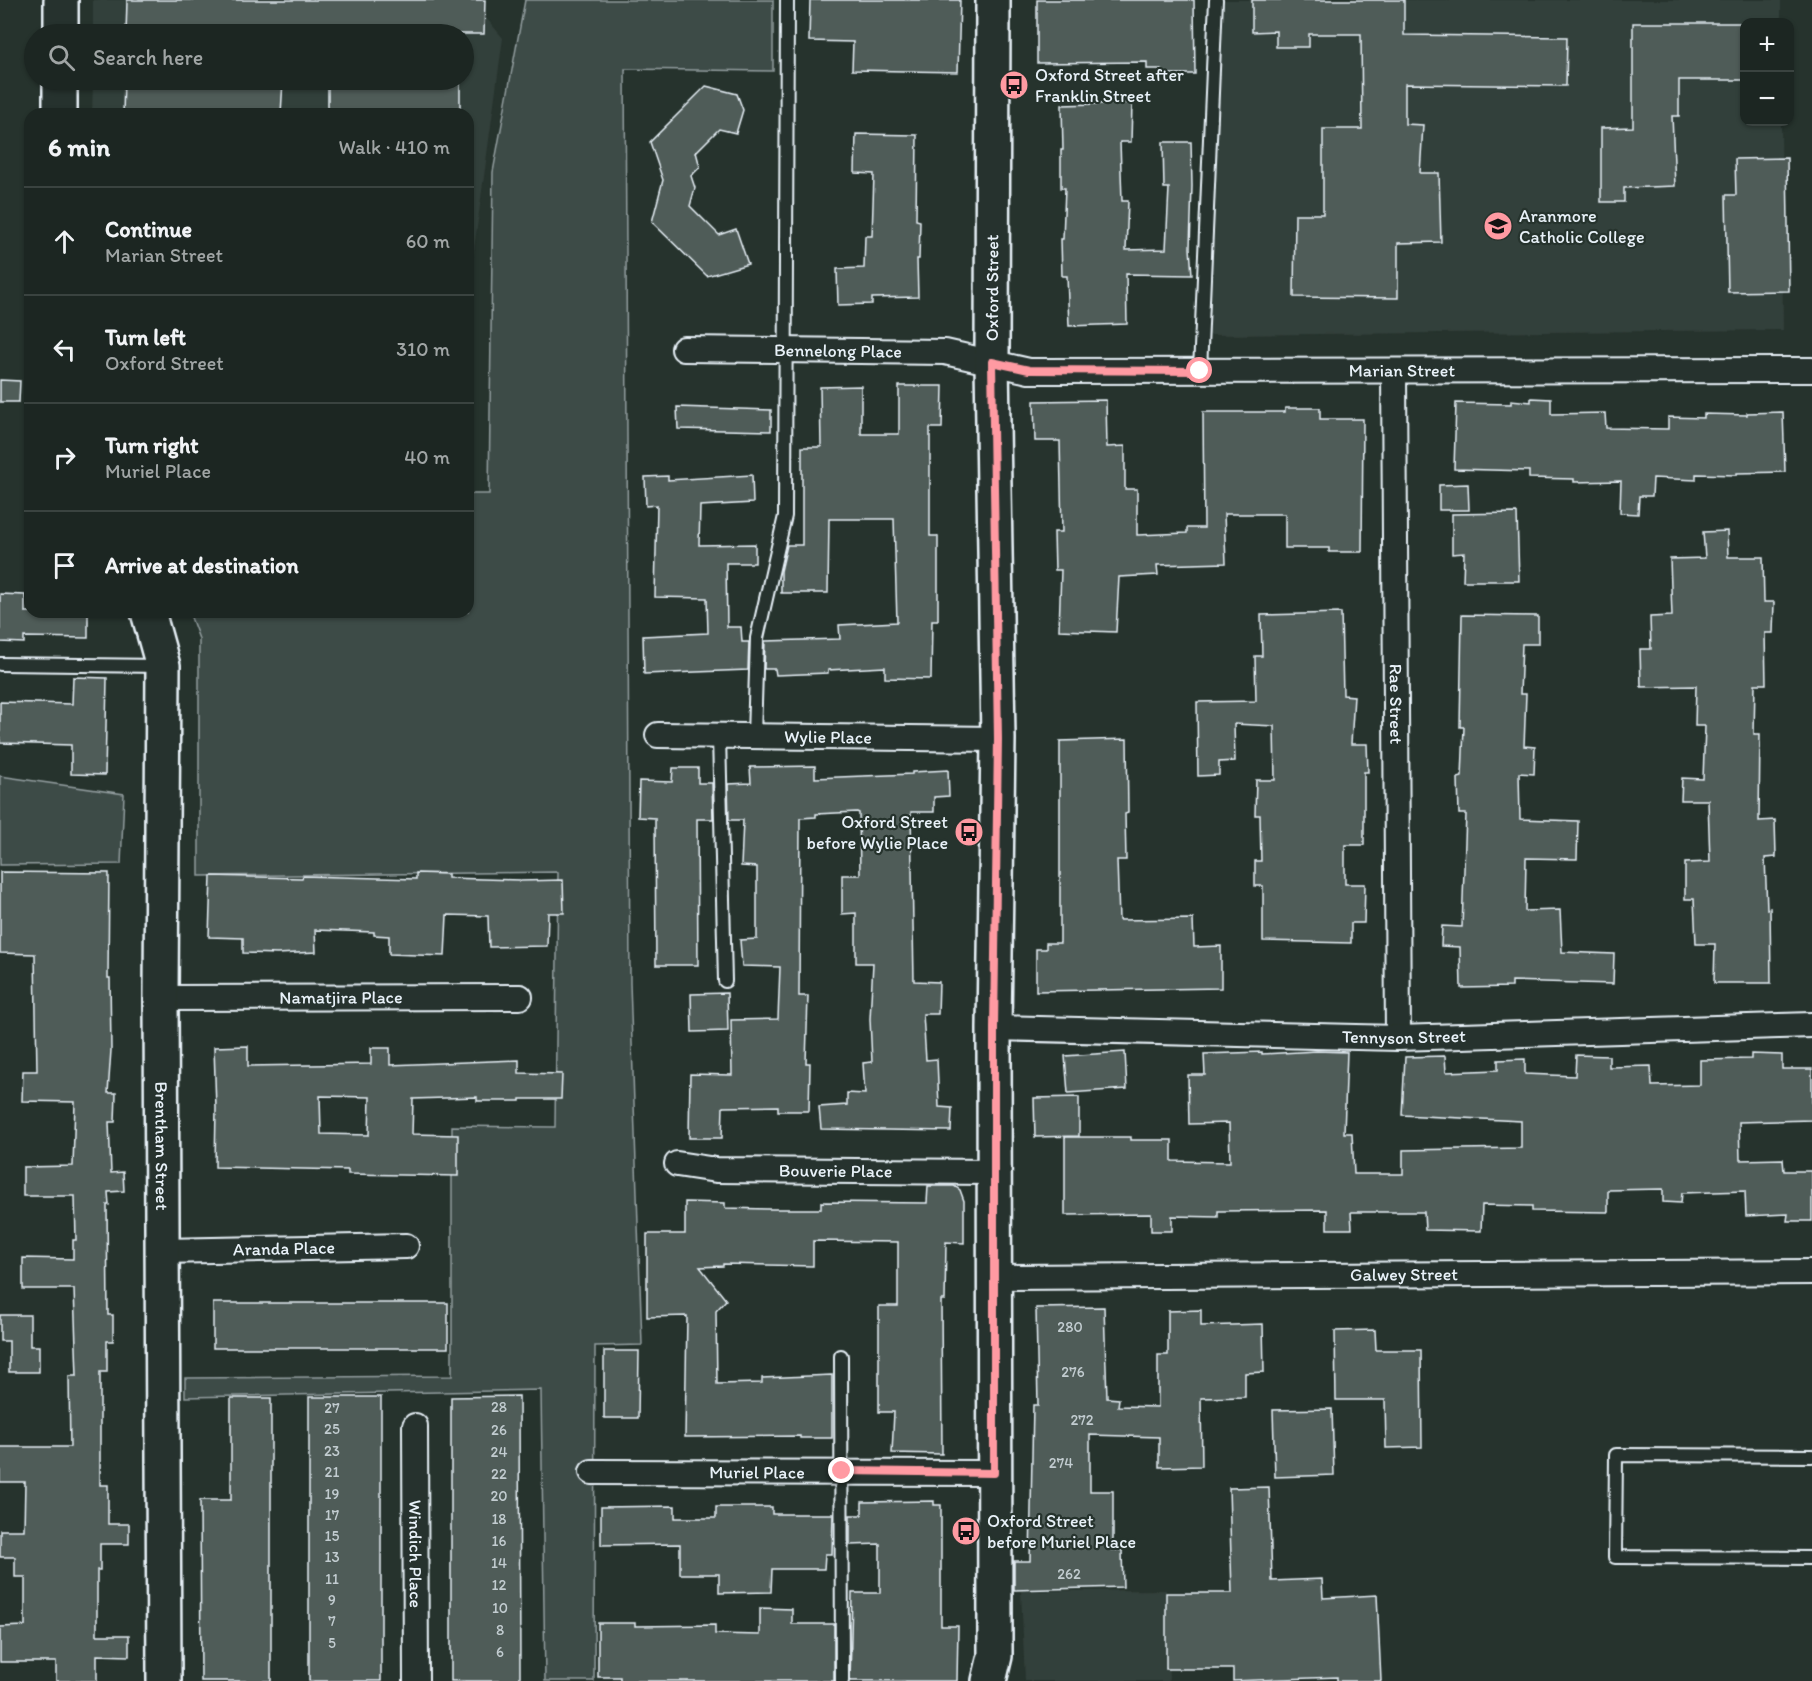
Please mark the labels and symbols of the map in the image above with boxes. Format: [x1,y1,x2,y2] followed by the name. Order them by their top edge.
[1035,64,1184,107] place label: Oxford Street after Franklin Street
[998,69,1030,101] bus stop icon: Oxford Street after Franklin Street
[1519,205,1645,248] place label: Aranmore Catholic College
[1482,210,1514,242] school or university icon: Aranmore Catholic College
[981,234,1003,341] street label: Oxford Street
[774,339,902,363] street label: Bennelong Place
[1186,357,1212,383] route start
[1349,359,1455,382] street label: Marian Street
[1385,664,1407,745] street label: Rae Street
[784,725,872,749] street label: Wylie Place
[807,811,948,854] place label: Oxford Street before Wylie Place
[953,816,985,848] bus stop icon: Oxford Street before Wylie Place
[279,986,403,1009] street label: Namatjira Place
[1342,1025,1467,1049] street label: Tennyson Street
[150,1081,173,1211] street label: Brentham Street
[779,1159,892,1182] street label: Bouverie Place
[233,1236,335,1261] street label: Aranda Place
[1350,1263,1458,1286] street label: Galwey Street
[1057,1318,1083,1336] house number: 280
[1061,1363,1085,1381] house number: 276
[491,1398,507,1416] house number: 28
[324,1399,340,1417] house number: 27
[1070,1411,1094,1429] house number: 272
[324,1420,340,1438] house number: 25
[491,1421,507,1439] house number: 26
[324,1442,340,1460] house number: 23
[491,1443,507,1461] house number: 24
[1049,1454,1073,1472] house number: 274
[828,1457,854,1483] route end
[709,1461,805,1484] street label: Muriel Place
[325,1463,339,1481] house number: 21
[491,1465,507,1483] house number: 22
[325,1485,340,1503] house number: 19
[490,1487,508,1505] house number: 20
[404,1500,427,1608] street label: Windich Place
[325,1506,340,1524] house number: 17
[491,1510,507,1528] house number: 18
[987,1510,1136,1553] place label: Oxford Street before Muriel Place
[950,1515,982,1547] bus stop icon: Oxford Street before Muriel Place
[325,1527,340,1545] house number: 15
[492,1532,507,1550] house number: 16
[324,1548,340,1566] house number: 13
[491,1554,507,1572] house number: 14
[1057,1565,1081,1583] house number: 262
[325,1570,339,1588] house number: 11
[492,1576,507,1594] house number: 12
[328,1591,336,1609] house number: 9
[492,1599,508,1617] house number: 10
[328,1612,336,1630] house number: 7
[496,1621,504,1639] house number: 8
[328,1634,336,1652] house number: 5
[496,1643,504,1661] house number: 6

